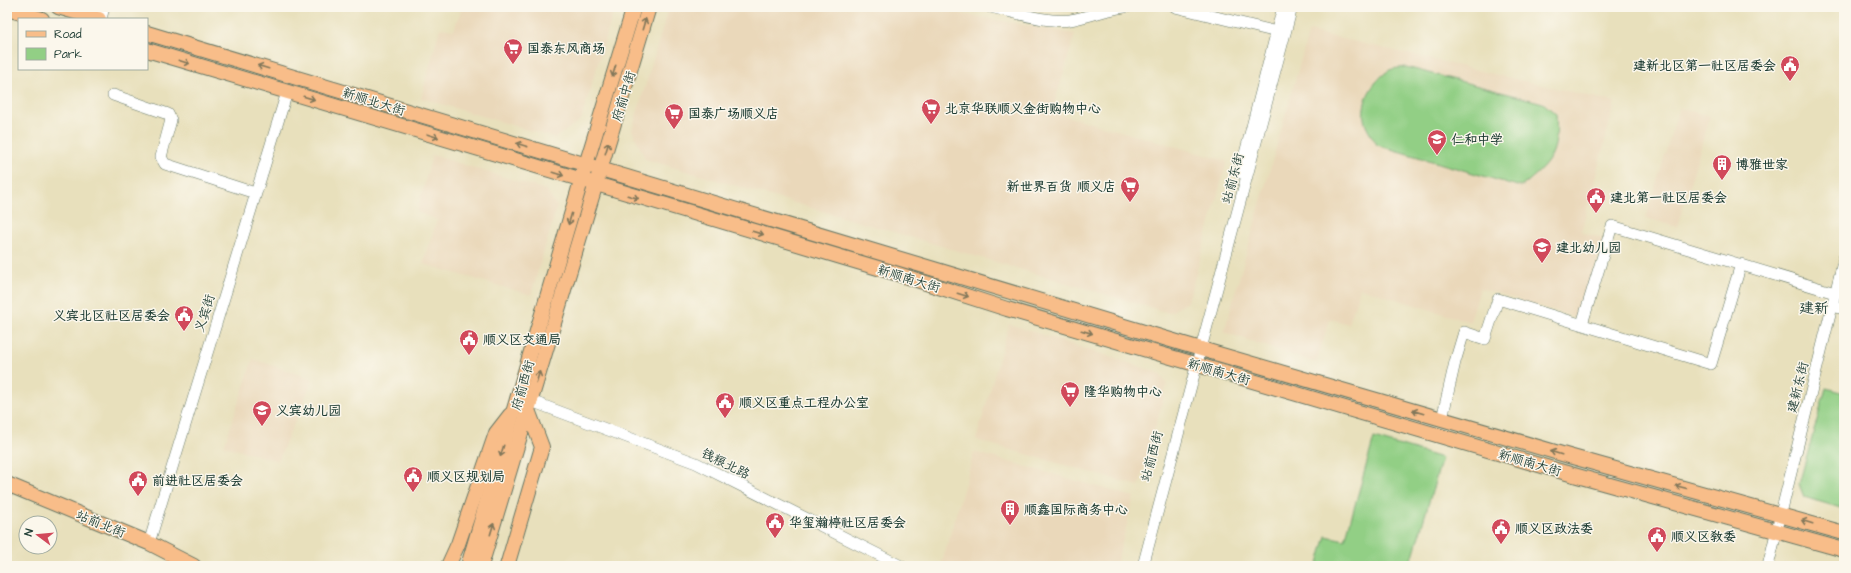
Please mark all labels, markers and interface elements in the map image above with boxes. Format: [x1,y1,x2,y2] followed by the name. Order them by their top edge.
[641,17,648,30] one-way arrow
[18,18,148,70] legend
[54,26,82,43] text: Road
[502,37,524,65] supermarket icon: 国泰东风商场
[527,40,605,58] place label: 国泰东风商场
[54,46,82,63] text: Park
[1779,54,1801,82] public building icon: 建新北区第一社区居委会
[1633,57,1776,75] place label: 建新北区第一社区居委会
[178,59,191,66] one-way arrow
[257,63,270,70] one-way arrow
[610,64,617,77] one-way arrow
[608,69,640,124] street label: 府前中街
[340,84,407,120] street label: 新顺北大街
[302,95,315,102] one-way arrow
[920,97,942,125] supermarket icon: 北京华联顺义金街购物中心
[945,100,1101,118] place label: 北京华联顺义金街购物中心
[663,102,685,130] supermarket icon: 国泰广场顺义店
[688,105,779,123] place label: 国泰广场顺义店
[1426,128,1448,156] school or university icon: 仁和中学
[1451,131,1503,149] place label: 仁和中学
[427,133,440,140] one-way arrow
[515,141,528,148] one-way arrow
[604,142,611,155] one-way arrow
[1218,151,1248,206] street label: 站前东街
[1711,153,1733,181] building icon: 博雅世家
[1736,156,1788,174] place label: 博雅世家
[551,171,564,178] one-way arrow
[1119,175,1141,203] supermarket icon: 新世界百货 顺义店
[1007,178,1116,196] place label: 新世界百货 顺义店
[1585,186,1607,214] public building icon: 建北第一社区居委会
[1610,189,1727,207] place label: 建北第一社区居委会
[627,194,640,201] one-way arrow
[566,212,573,225] one-way arrow
[751,230,764,237] one-way arrow
[1531,236,1553,264] school or university icon: 建北幼儿园
[1556,239,1621,257] place label: 建北幼儿园
[875,261,942,297] street label: 新顺南大街
[191,292,219,335] street label: 义宾街
[956,292,969,299] one-way arrow
[1799,298,1829,319] district label: 建新
[173,304,195,332] public building icon: 义宾北区社区居委会
[53,307,170,325] place label: 义宾北区社区居委会
[458,328,480,356] public building icon: 顺义区交通局
[1081,329,1094,336] one-way arrow
[483,331,561,349] place label: 顺义区交通局
[1185,354,1252,390] street label: 新顺南大街
[507,358,539,413] street label: 府前西街
[1783,360,1813,415] street label: 建新东街
[535,371,542,384] one-way arrow
[1059,380,1081,408] supermarket icon: 隆华购物中心
[1084,383,1162,401] place label: 隆华购物中心
[714,391,736,419] public building icon: 顺义区重点工程办公室
[739,394,869,412] place label: 顺义区重点工程办公室
[251,399,273,427] school or university icon: 义宾幼儿园
[276,402,341,420] place label: 义宾幼儿园
[1412,408,1425,415] one-way arrow
[1137,429,1167,484] street label: 站前西街
[498,444,505,457] one-way arrow
[698,444,753,483] street label: 钱粮北路
[1496,445,1563,481] street label: 新顺南大街
[1550,449,1563,456] one-way arrow
[402,465,424,493] public building icon: 顺义区规划局
[427,468,505,486] place label: 顺义区规划局
[127,469,149,497] public building icon: 前进社区居委会
[152,472,243,490] place label: 前进社区居委会
[1675,483,1688,491] one-way arrow
[999,498,1021,526] building icon: 顺鑫国际商务中心
[1024,501,1128,519] place label: 顺鑫国际商务中心
[73,506,128,542] street label: 站前北街
[764,511,786,539] public building icon: 华玺瀚楟社区居委会
[789,514,906,532] place label: 华玺瀚楟社区居委会
[18,515,58,555] north arrow
[1490,517,1512,545] public building icon: 顺义区政法委
[1800,518,1813,525] one-way arrow
[1515,520,1593,538] place label: 顺义区政法委
[489,522,496,535] one-way arrow
[1646,525,1668,553] public building icon: 顺义区教委
[21,527,37,538] text: N
[1671,528,1736,546] place label: 顺义区教委

